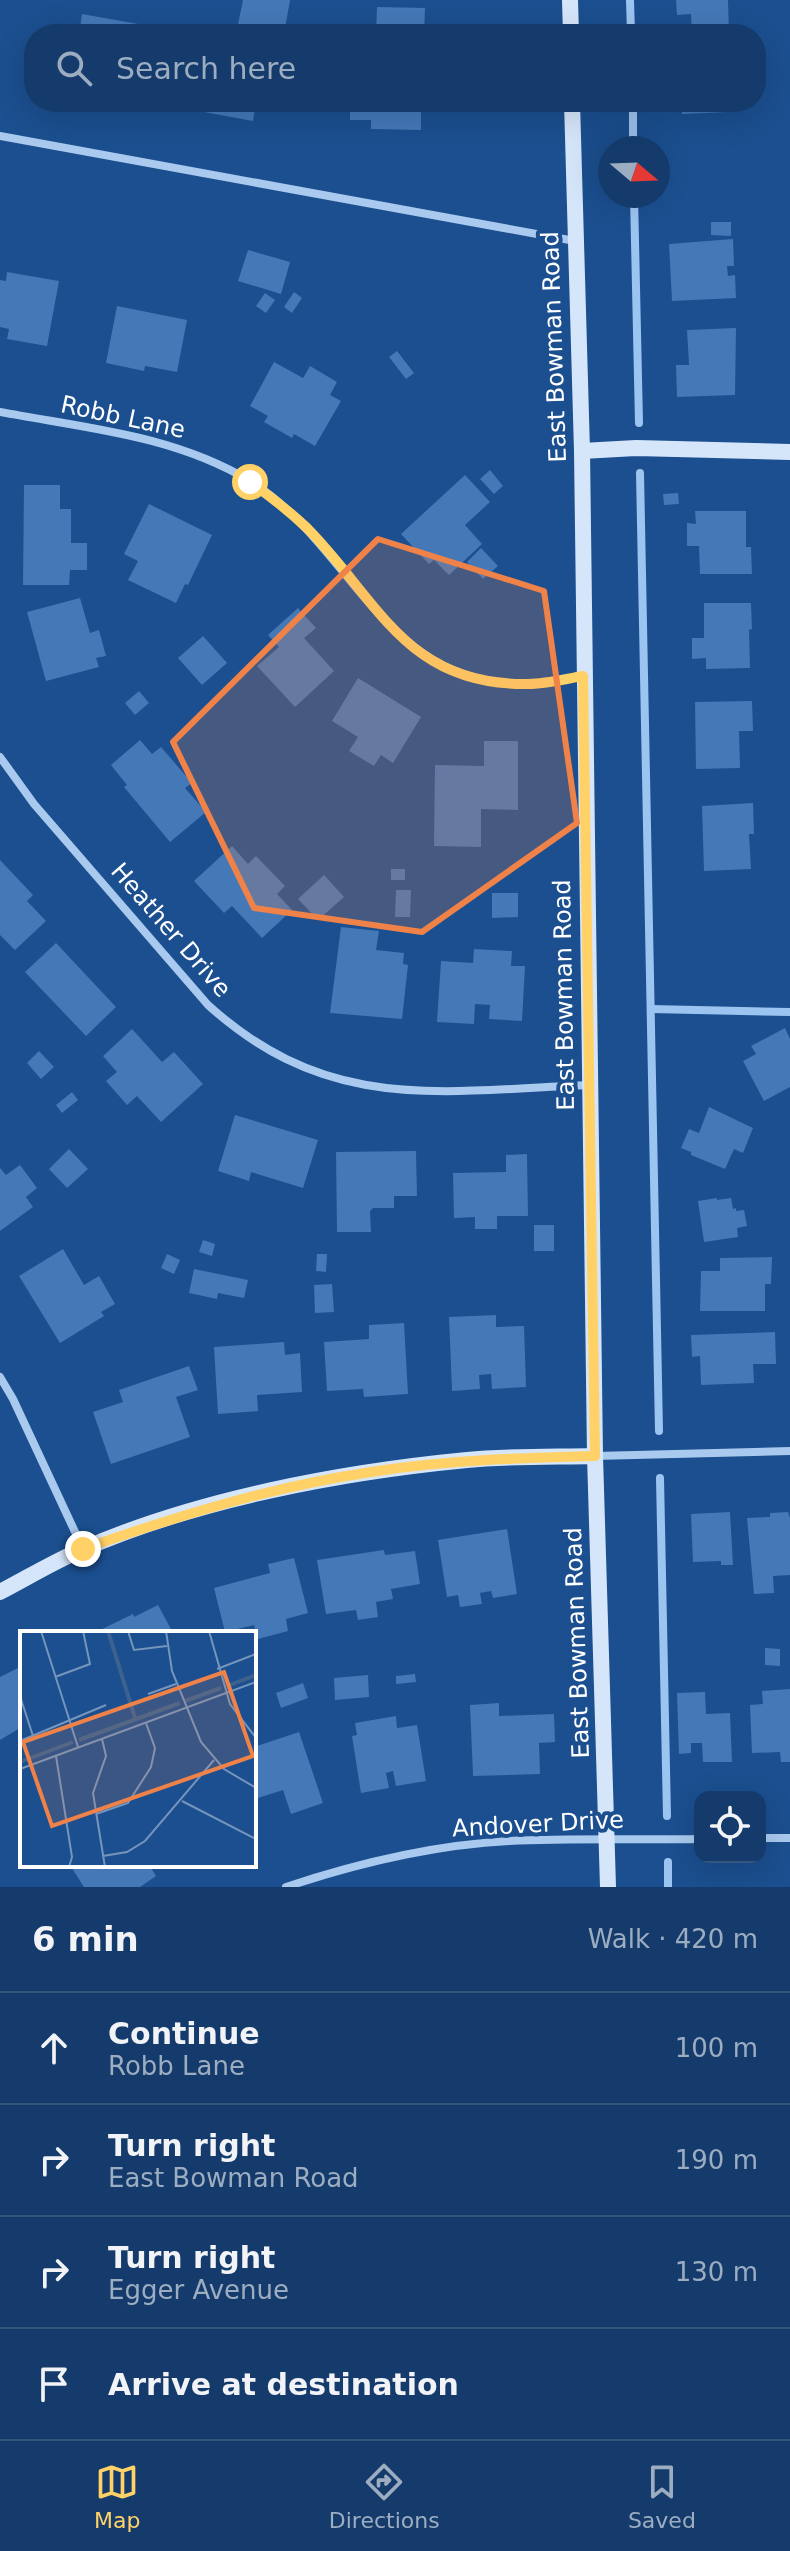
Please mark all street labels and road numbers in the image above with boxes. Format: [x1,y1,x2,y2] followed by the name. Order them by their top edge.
[536,231,572,463] street label: East Bowman Road
[58,390,188,444] street label: Robb Lane
[105,857,237,1003] street label: Heather Drive
[548,879,580,1111] street label: East Bowman Road
[559,1527,595,1759] street label: East Bowman Road
[451,1806,625,1842] street label: Andover Drive

